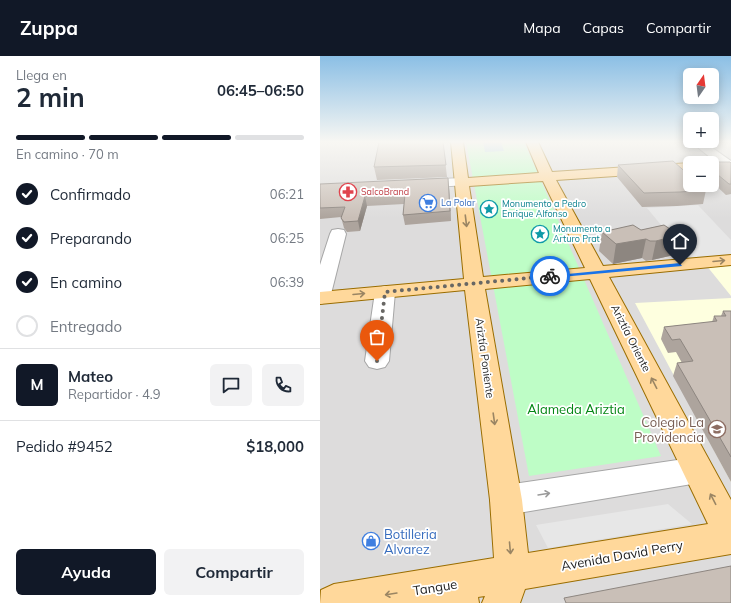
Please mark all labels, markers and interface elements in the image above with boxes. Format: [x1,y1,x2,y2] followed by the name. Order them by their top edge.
[20,16,78,40] text: Zuppa
[523,19,561,37] text: Mapa
[583,19,624,37] text: Capas
[646,19,711,37] text: Compartir
[16,67,67,83] text: Llega en
[683,68,719,104] north arrow
[683,68,719,192] map controls
[16,81,85,114] text: 2 min
[217,81,304,100] text: 06:45–06:50
[683,112,719,148] button: +
[16,146,119,162] text: En camino · 70 m
[683,156,719,192] button: −
[338,182,358,202] pharmacy icon: SalcoBrand
[16,183,38,205] icon: check
[50,185,131,204] text: Confirmado
[270,186,304,202] text: 06:21
[361,186,409,197] place label: SalcoBrand
[418,193,438,213] supermarket icon: La Polar
[441,197,476,208] place label: La Polar
[502,198,586,219] place label: Monumento a Pedro Enrique Alfonso
[479,199,499,219] place icon: Monumento a Pedro Enrique Alfonso
[462,214,470,227] one-way arrow
[553,223,610,244] place label: Monumento a Arturo Prat
[530,224,550,244] place icon: Monumento a Arturo Prat
[663,224,697,265] pin
[16,227,38,249] icon: check
[50,229,132,248] text: Preparando
[270,230,304,246] text: 06:25
[669,230,691,252] icon: home
[530,256,570,296] courier
[712,258,725,265] one-way arrow
[539,265,561,287] icon: bike
[16,271,38,293] icon: check
[50,273,122,292] text: En camino
[270,274,304,290] text: 06:39
[352,291,365,298] one-way arrow
[608,302,654,374] street label: Ariztía Oriente
[50,317,122,336] text: Entregado
[472,317,498,399] street label: Ariztía Poniente
[360,320,394,361] pin
[366,326,388,348] icon: bag
[210,364,252,406] button: chat
[262,364,304,406] button: phone
[68,367,113,386] text: Mateo
[30,375,44,394] text: M
[650,378,657,390] one-way arrow
[68,386,161,402] text: Repartidor · 4.9
[527,401,625,417] park label: Alameda Ariztia
[490,412,498,425] one-way arrow
[634,414,704,445] place label: Colegio La Providencia
[707,419,727,439] school or university icon: Colegio La Providencia
[16,437,113,456] text: Pedido #9452
[246,437,304,456] text: $18,000
[537,490,550,498] one-way arrow
[709,493,716,505] one-way arrow
[384,526,437,557] place label: Botilleria Alvarez
[361,531,381,551] shop icon: Botilleria Alvarez
[560,536,684,574] street label: Avenida David Perry
[506,541,514,554] one-way arrow
[16,549,156,595] button: Ayuda
[164,549,304,595] button: Compartir
[412,576,458,598] street label: Tangue
[385,590,398,598] one-way arrow

